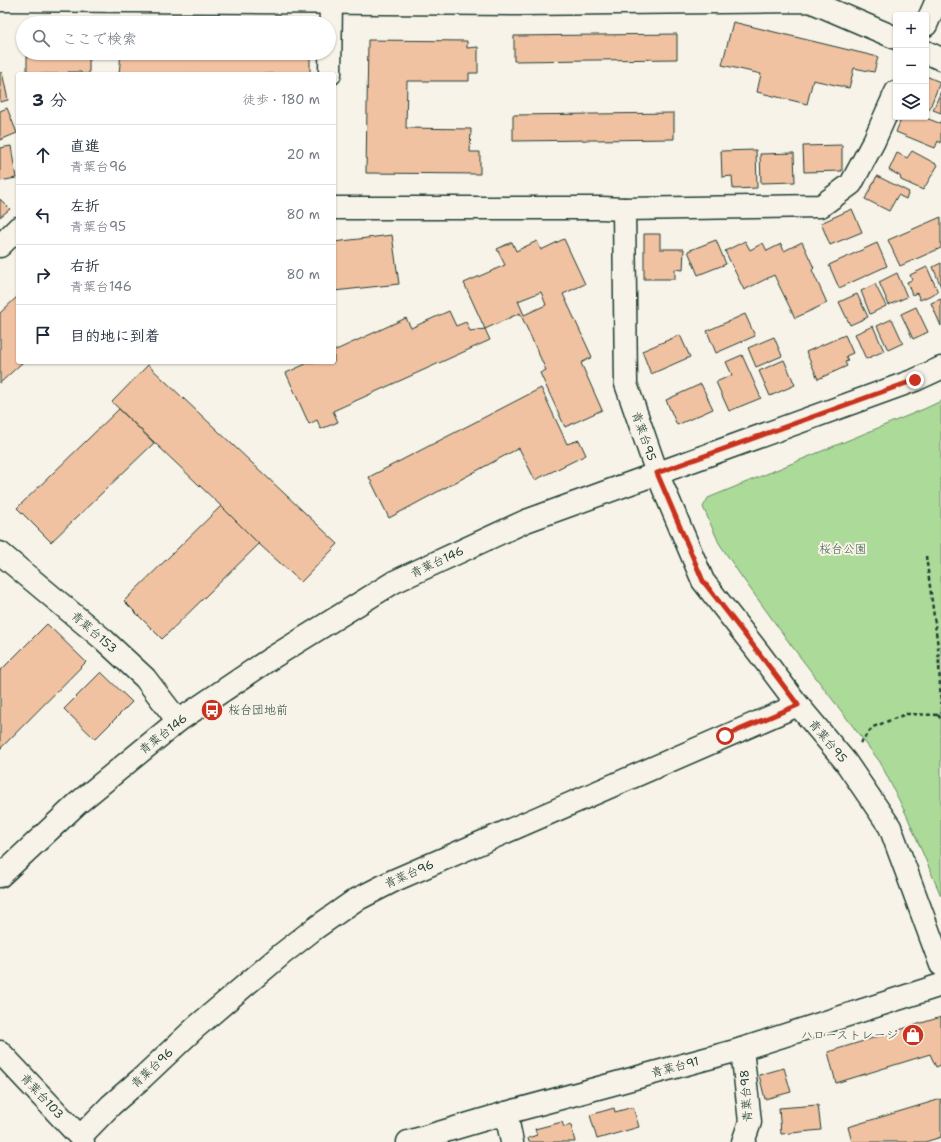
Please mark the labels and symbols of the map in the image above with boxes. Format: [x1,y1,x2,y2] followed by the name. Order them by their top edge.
[906,371,924,389] route end
[628,409,660,463] street label: 青葉台95
[819,541,867,557] park label: 桜台公園
[408,543,466,581] street label: 青葉台146
[68,608,120,656] street label: 青葉台153
[199,697,225,723] bus stop icon: 桜台団地前
[228,702,288,718] place label: 桜台団地前
[136,710,190,758] street label: 青葉台146
[805,716,851,766] street label: 青葉台95
[716,727,734,745] route start
[382,856,436,892] street label: 青葉台96
[900,1022,926,1048] shop icon: ハローストレージ
[801,1027,898,1043] place label: ハローストレージ
[127,1044,177,1092] street label: 青葉台96
[649,1053,701,1081] street label: 青葉台91
[736,1069,756,1123] street label: 青葉台98
[17,1070,67,1122] street label: 青葉台103

